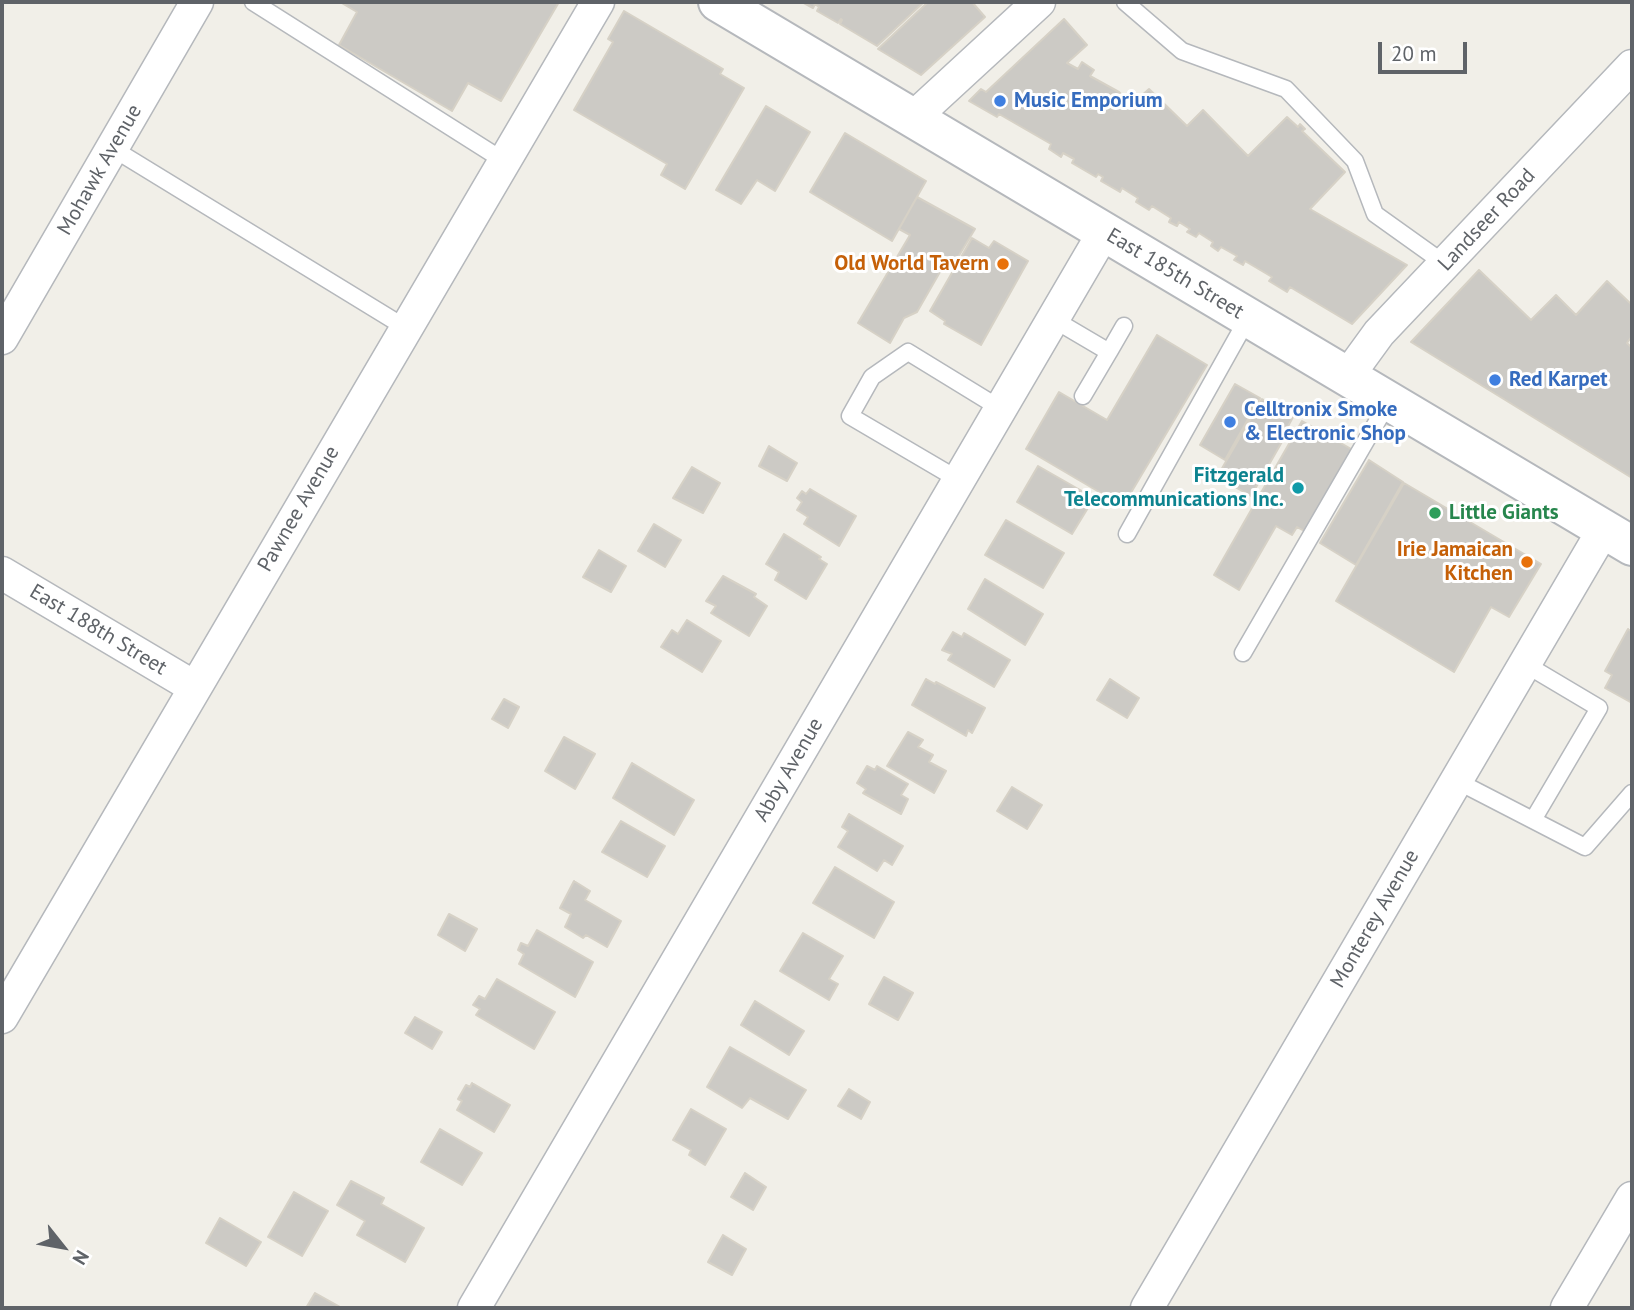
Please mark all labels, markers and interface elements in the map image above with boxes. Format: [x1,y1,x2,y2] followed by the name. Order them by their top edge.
[1382,28,1471,72] scale bar
[1391,40,1437,67] text: 20 m
[1014,88,1163,114] place label: Music Emporium
[992,93,1008,109] marker: Music Emporium
[52,100,148,240] street label: Mohawk Avenue
[1433,164,1541,276] street label: Landseer Road
[1102,223,1248,325] street label: East 185th Street
[834,251,989,277] place label: Old World Tavern
[995,256,1011,272] marker: Old World Tavern
[1509,367,1608,393] place label: Red Karpet
[1487,372,1503,388] marker: Red Karpet
[1244,397,1406,447] place label: Celltronix Smoke & Electronic Shop
[1222,414,1238,430] marker: Celltronix Smoke & Electronic Shop
[253,442,345,576] street label: Pawnee Avenue
[1064,463,1284,513] place label: Fitzgerald Telecommunications Inc.
[1290,480,1306,496] marker: Fitzgerald Telecommunications Inc.
[1449,500,1559,526] place label: Little Giants
[1427,505,1443,521] marker: Little Giants
[1397,537,1513,587] place label: Irie Jamaican Kitchen
[1519,554,1535,570] marker: Irie Jamaican Kitchen
[25,579,171,681] street label: East 188th Street
[749,714,829,826] street label: Abby Avenue
[1325,845,1425,993] street label: Monterey Avenue
[28,1212,98,1282] north arrow
[68,1246,95,1269] text: N

